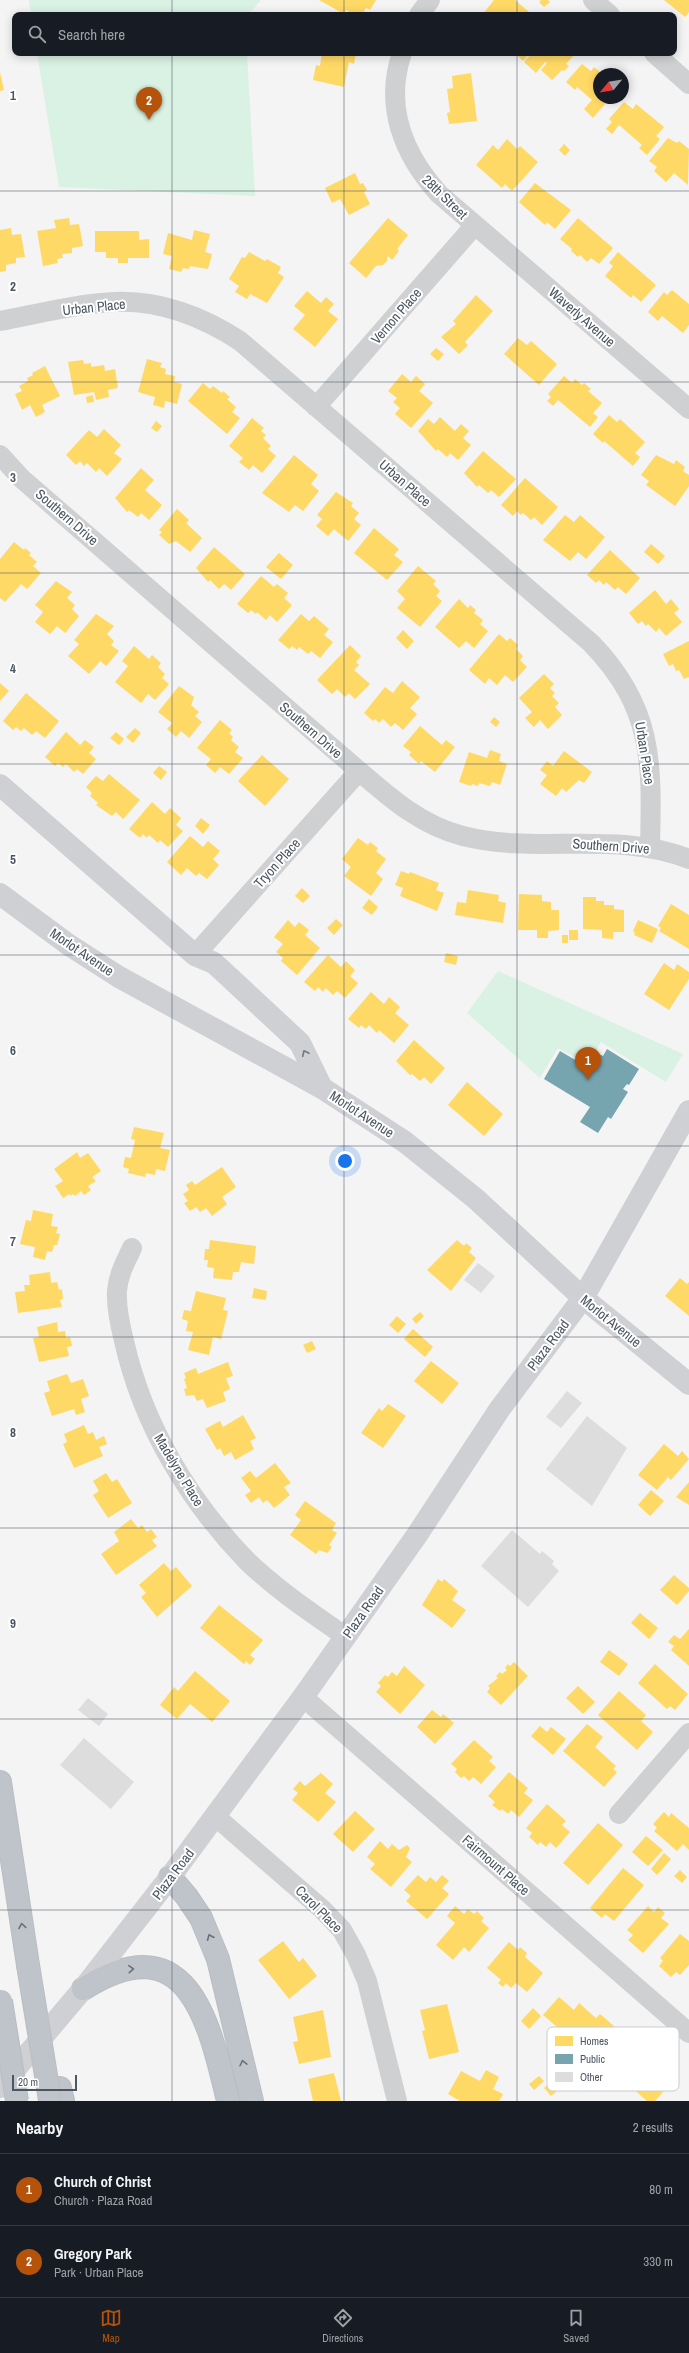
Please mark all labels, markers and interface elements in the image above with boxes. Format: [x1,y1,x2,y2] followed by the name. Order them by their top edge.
[12,12,677,56] search box
[26,23,48,45] icon: search
[58,24,125,45] text: Search here
[593,68,629,104] north arrow
[10,87,16,104] text: 1
[136,87,162,120] pin: 2
[419,171,471,223] street label: 28th Street
[10,278,16,295] text: 2
[545,283,619,351] street label: Waverly Avenue
[367,284,425,348] street label: Vernon Place
[62,295,126,319] street label: Urban Place
[375,455,435,511] street label: Urban Place
[10,469,16,486] text: 3
[32,485,102,549] street label: Southern Drive
[10,660,16,677] text: 4
[276,698,346,762] street label: Southern Drive
[631,720,659,786] street label: Urban Place
[250,834,304,892] street label: Tryon Place
[572,834,650,858] street label: Southern Drive
[10,851,16,868] text: 5
[47,924,117,980] street label: Morlot Avenue
[10,1042,16,1059] text: 6
[575,1047,601,1080] pin: 1
[302,1050,310,1057] one-way arrow
[326,1087,398,1141] street label: Morlot Avenue
[335,1151,355,1171] your location
[10,1233,16,1250] text: 7
[577,1291,645,1351] street label: Morlot Avenue
[523,1316,573,1374] street label: Plaza Road
[10,1424,16,1441] text: 8
[150,1430,208,1510] street label: Madelyne Place
[339,1583,387,1641] street label: Plaza Road
[10,1615,16,1632] text: 9
[459,1831,533,1899] street label: Fairmount Place
[148,1845,198,1903] street label: Plaza Road
[292,1882,346,1936] street label: Carol Place
[18,1923,27,1929] one-way arrow
[207,1934,215,1942] one-way arrow
[128,1965,134,1974] one-way arrow
[547,2027,679,2091] legend
[580,2034,609,2048] text: Homes
[580,2052,606,2066] text: Public
[239,2060,247,2066] one-way arrow
[580,2070,603,2084] text: Other
[12,2073,77,2092] scale bar
[18,2075,38,2089] text: 20 m
[16,2116,63,2139] text: Nearby
[633,2119,673,2136] text: 2 results
[54,2171,151,2192] text: Church of Christ
[26,2181,32,2198] text: 1
[649,2181,673,2198] text: 80 m
[54,2192,152,2209] text: Church · Plaza Road
[54,2243,132,2264] text: Gregory Park
[26,2253,32,2270] text: 2
[643,2253,673,2270] text: 330 m
[54,2264,143,2281] text: Park · Urban Place
[100,2307,122,2345] tab: Map
[322,2307,363,2345] tab: Directions
[563,2307,589,2345] tab: Saved

